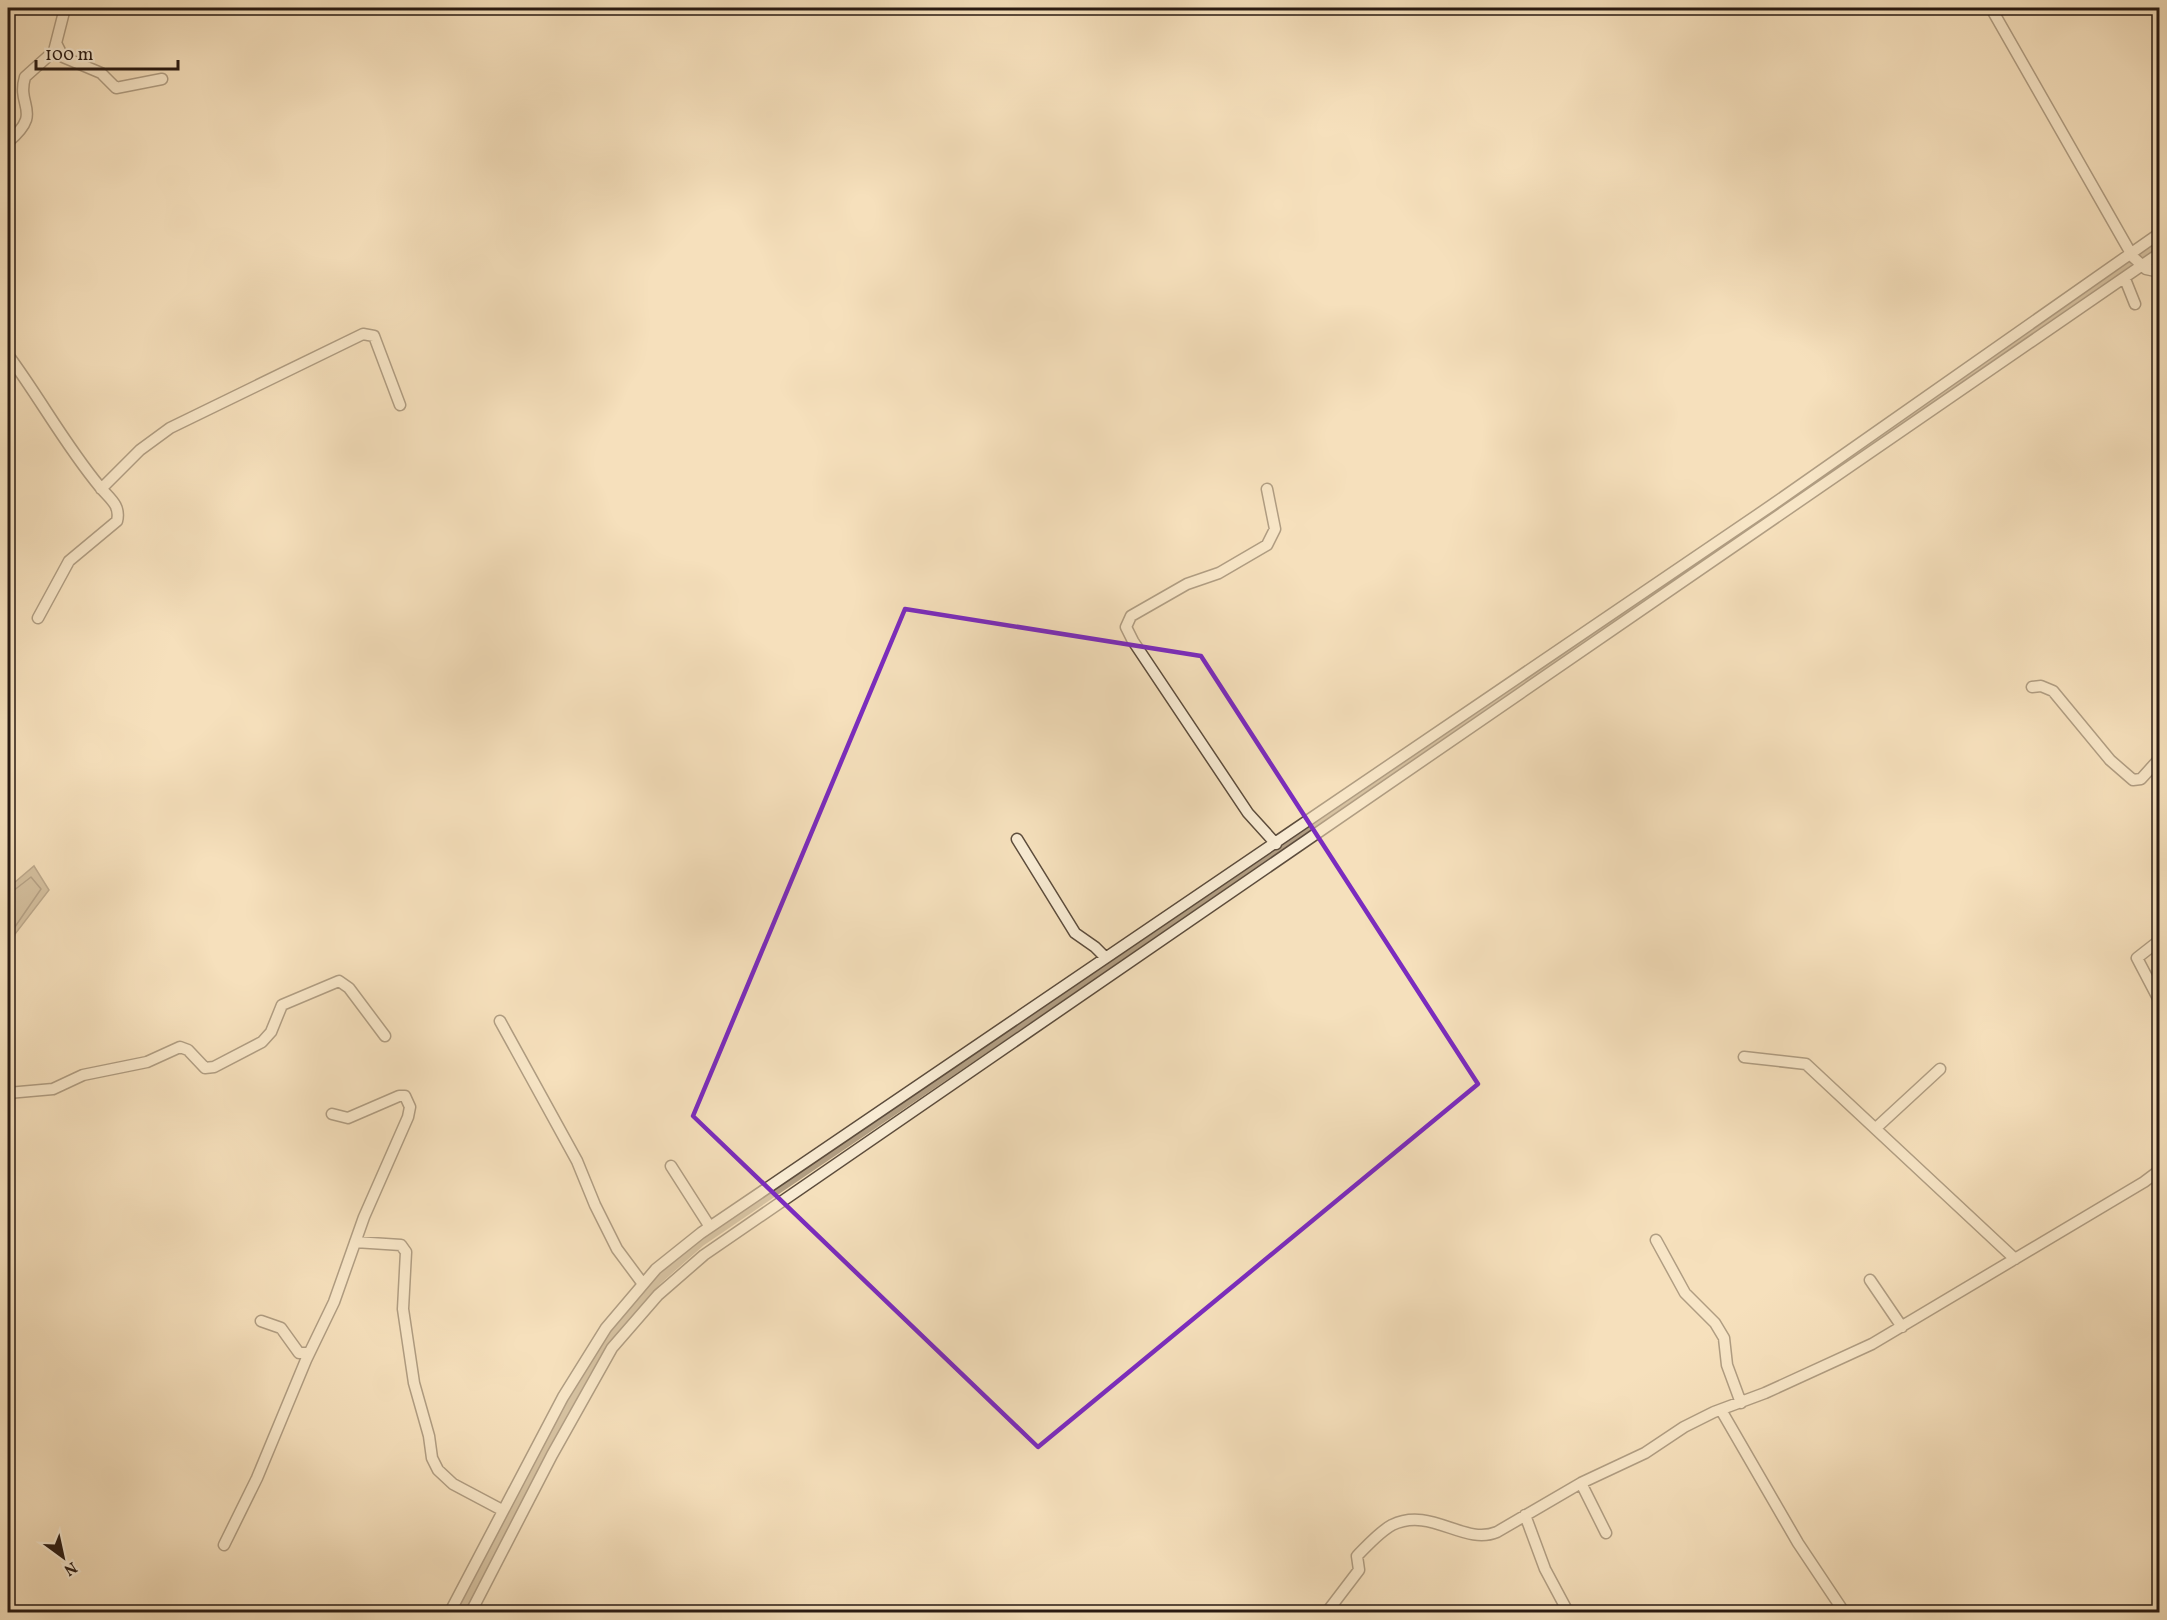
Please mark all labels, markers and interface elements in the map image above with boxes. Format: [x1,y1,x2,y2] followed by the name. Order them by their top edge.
[36,33,178,71] scale bar
[45,43,94,68] text: 100 m
[33,1527,93,1587] north arrow
[59,1556,81,1580] text: N

